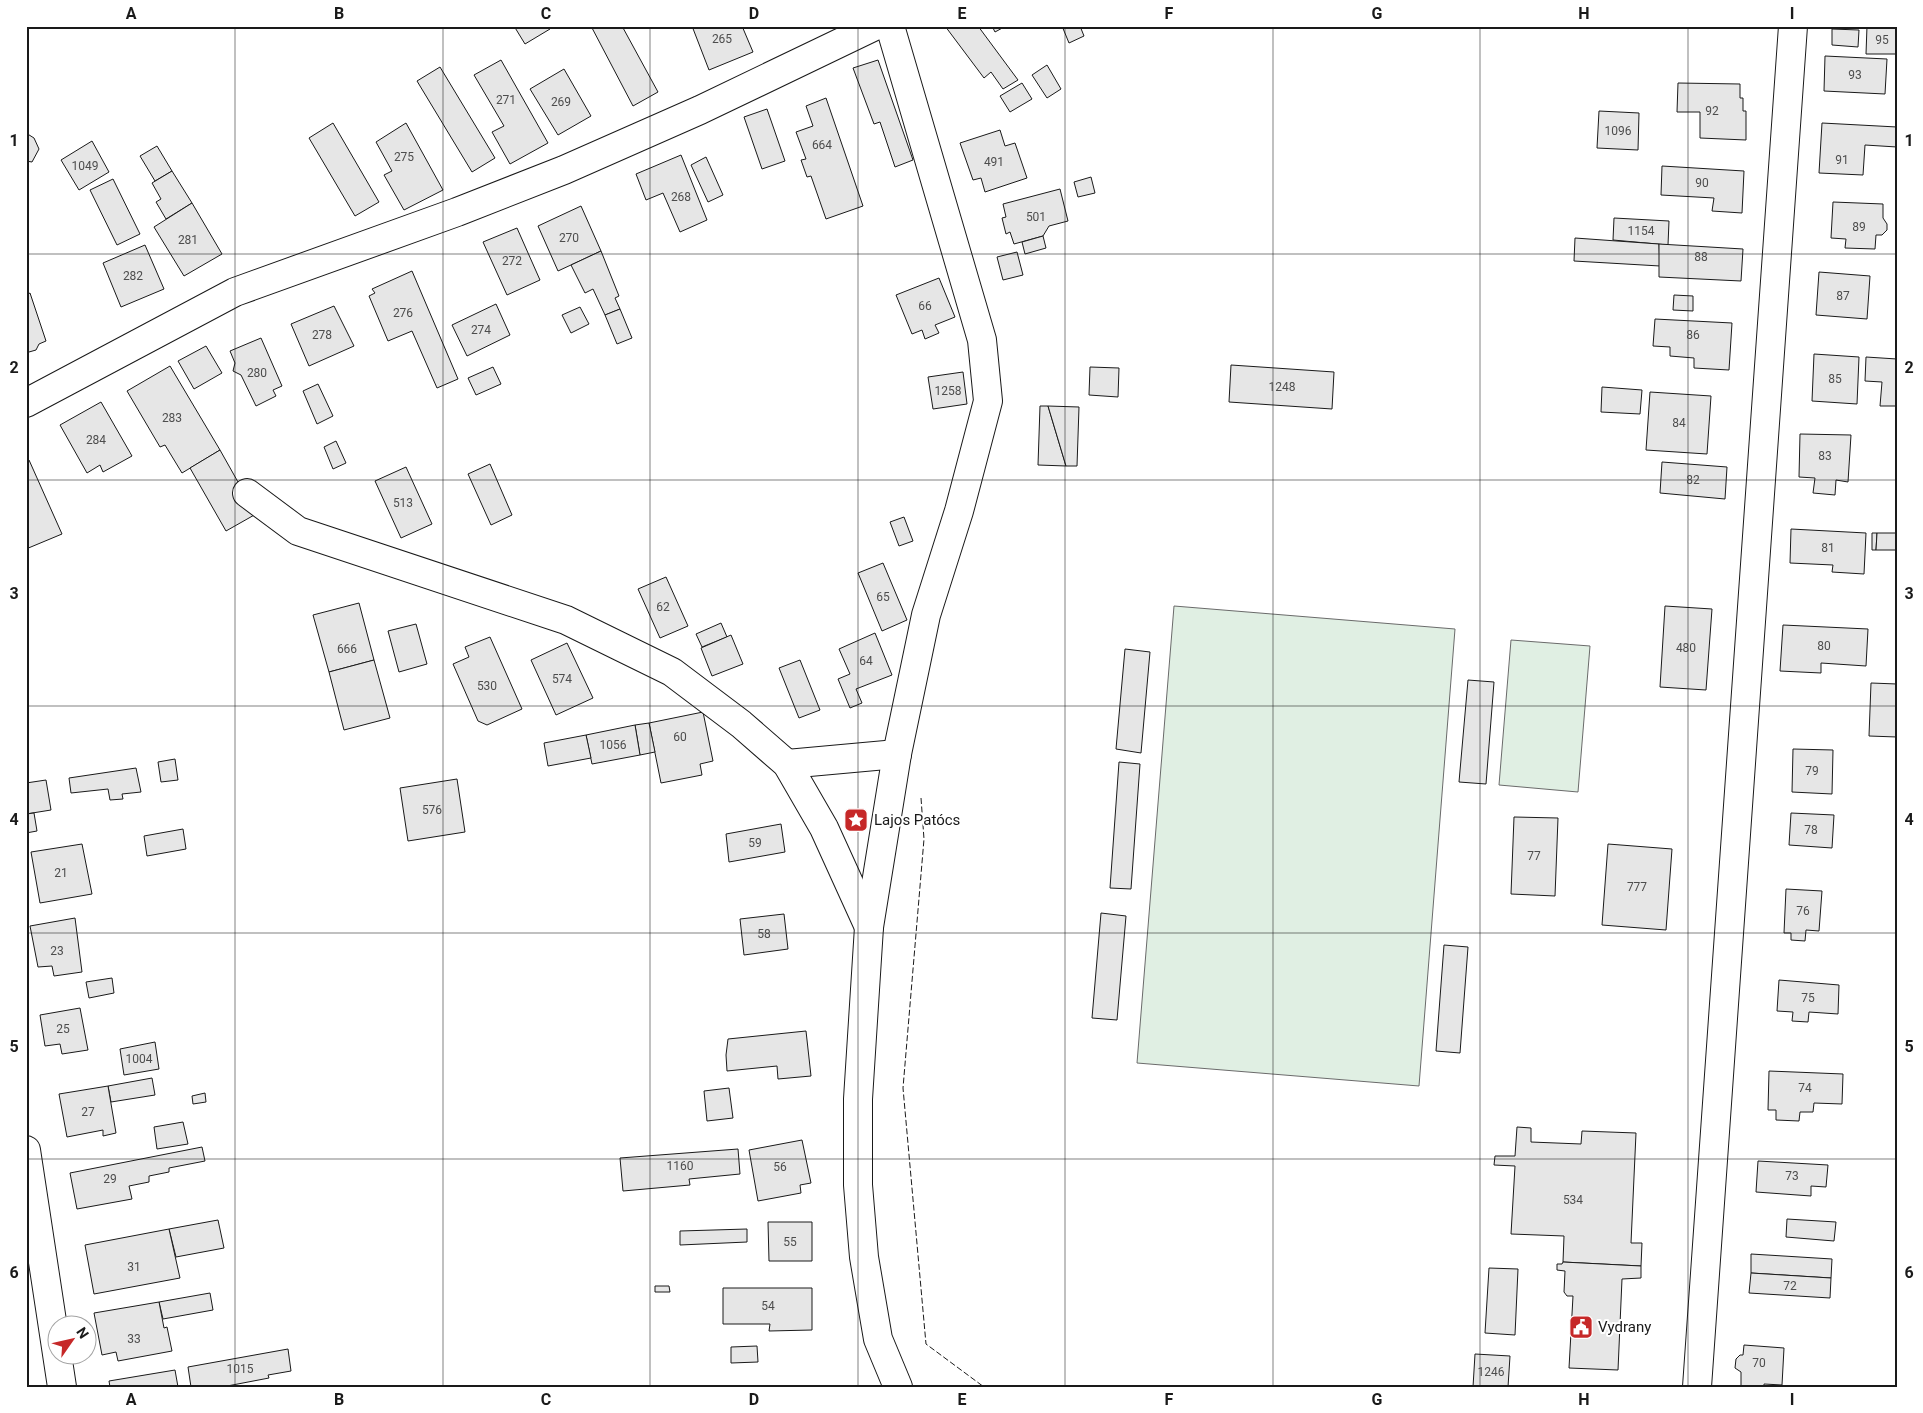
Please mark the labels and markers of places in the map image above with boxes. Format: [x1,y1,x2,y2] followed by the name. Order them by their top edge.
[843,807,869,833] place icon: Lajos Patócs
[874,811,960,829] place label: Lajos Patócs
[1568,1314,1594,1340] public building icon: Vydrany
[1598,1318,1651,1336] place label: Vydrany

